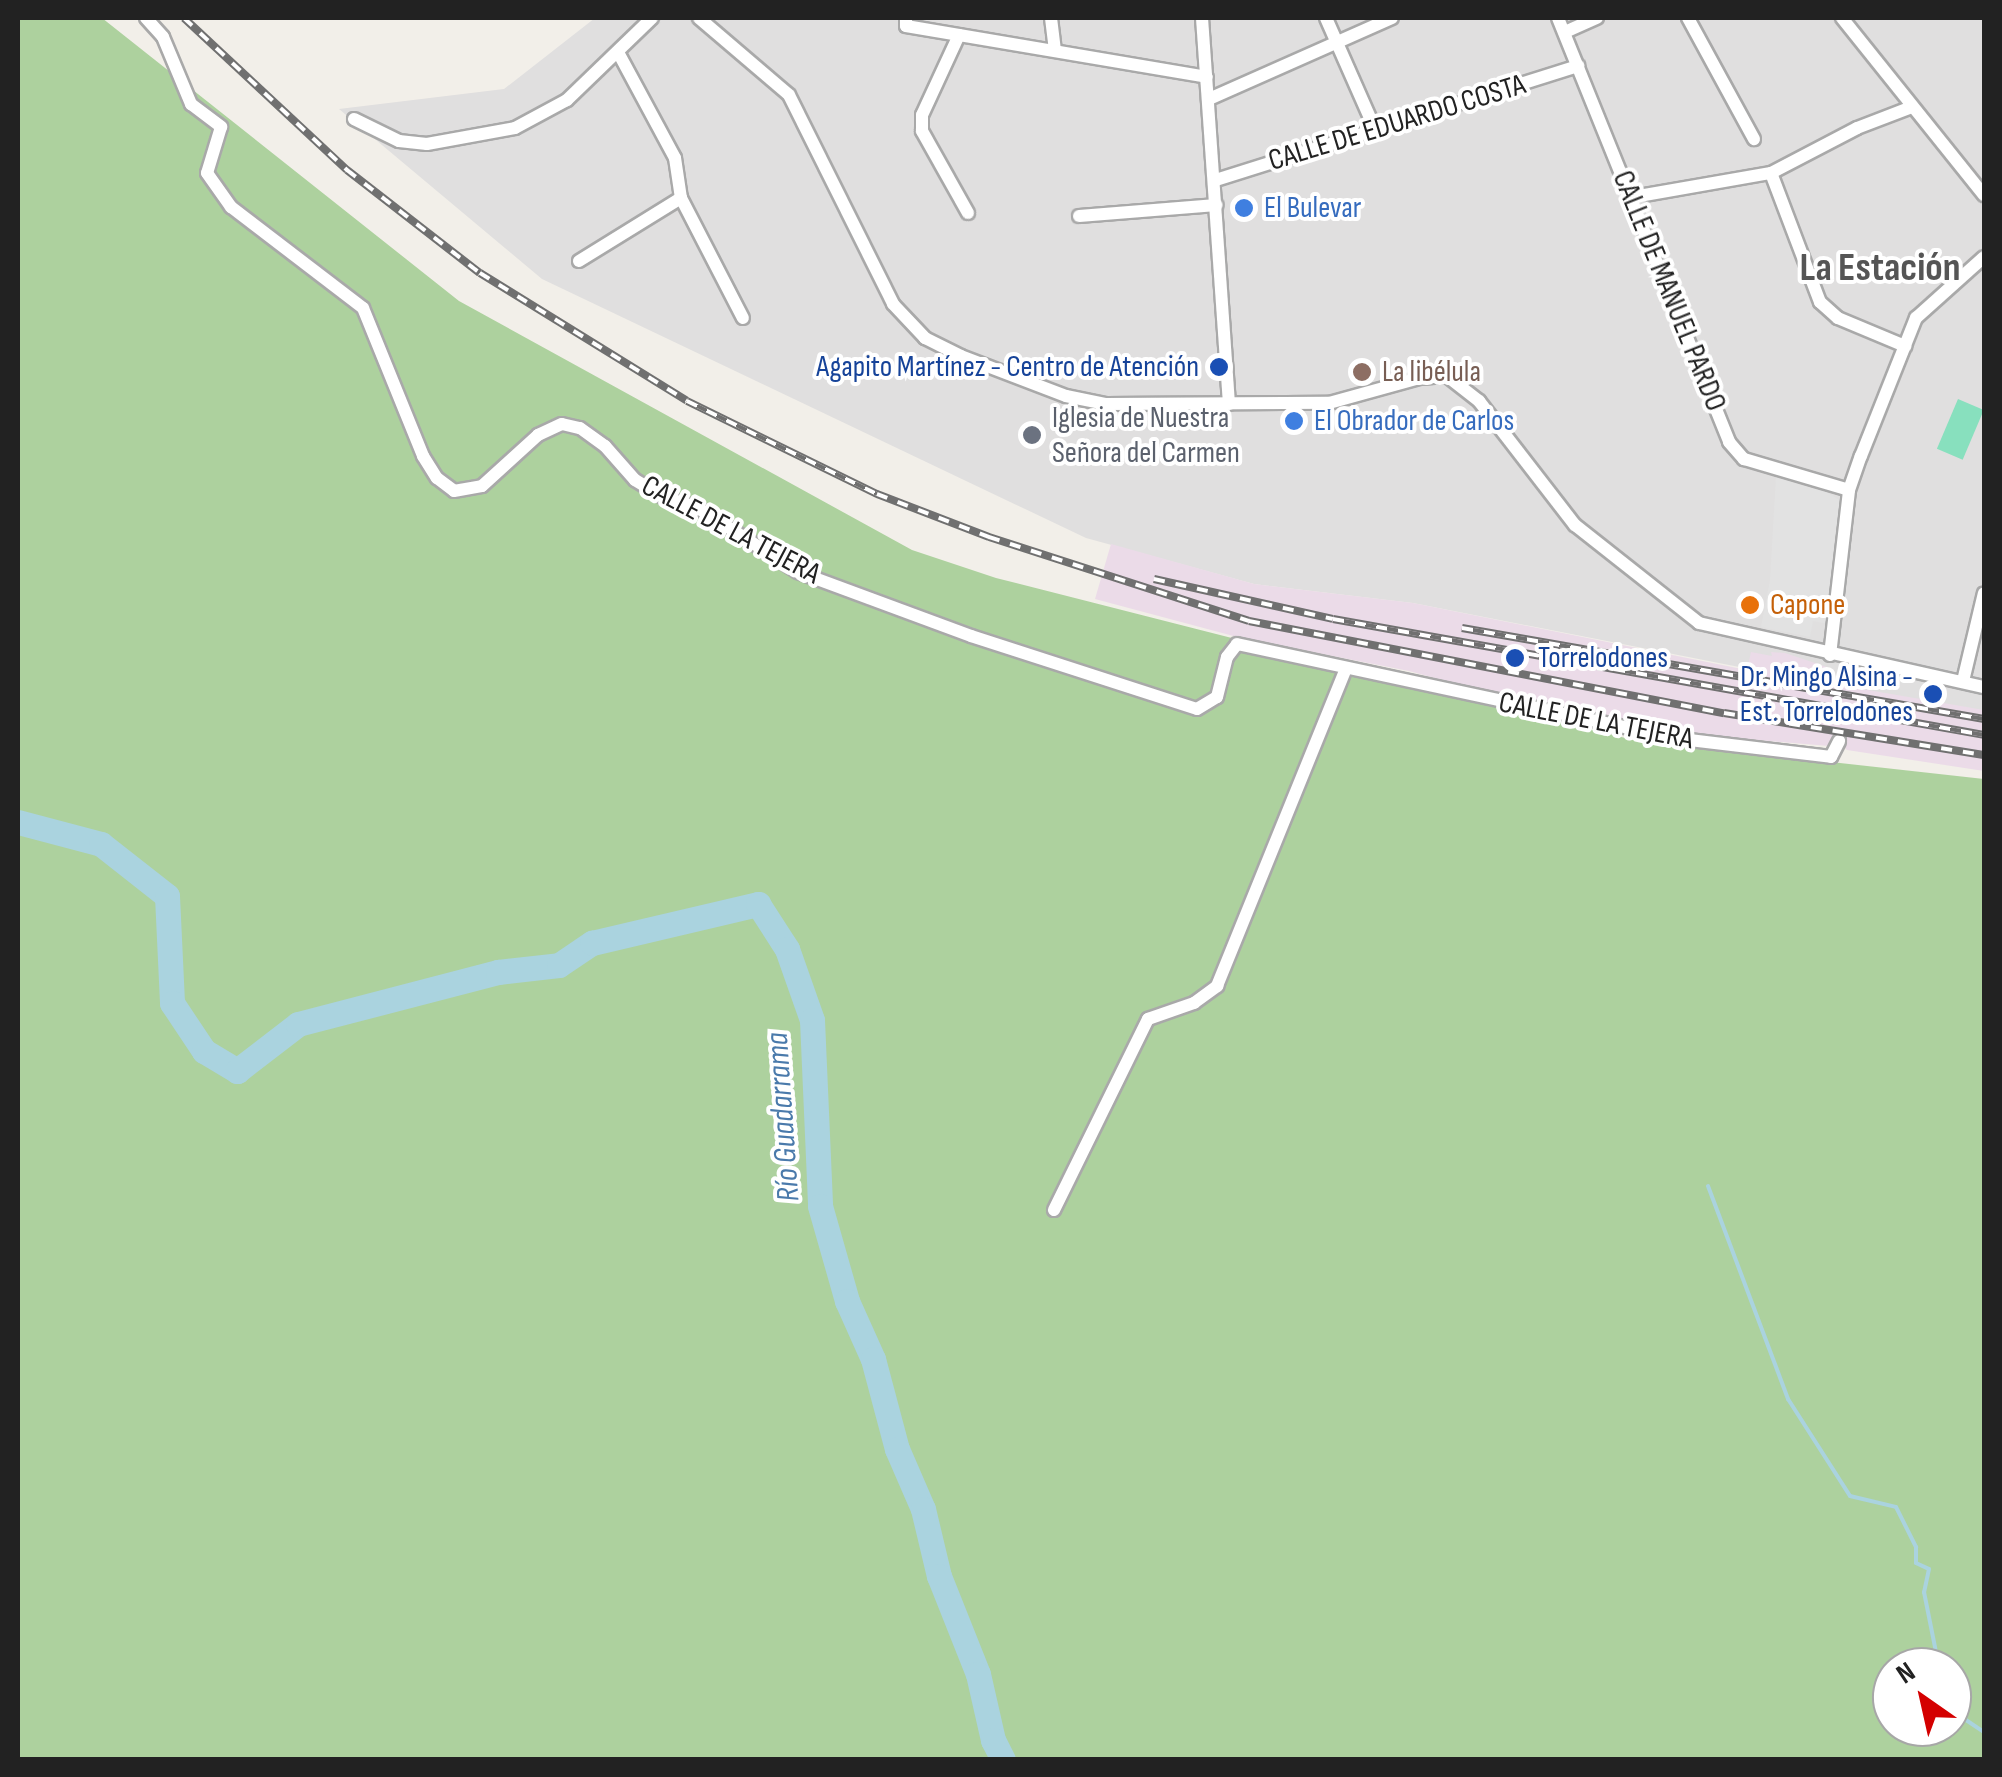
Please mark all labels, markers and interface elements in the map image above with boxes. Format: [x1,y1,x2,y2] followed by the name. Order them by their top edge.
[1264,67,1530,179] street label: CALLE DE EDUARDO COSTA
[1604,166,1734,416] street label: CALLE DE MANUEL PARDO
[1264,190,1361,226] place label: El Bulevar
[1233,197,1255,219] marker: El Bulevar
[1799,244,1961,292] district label: La Estación
[816,349,1199,385] place label: Agapito Martínez - Centro de Atención
[1382,354,1481,390] place label: La libélula
[1208,356,1230,378] marker: Agapito Martínez - Centro de Atención
[1351,361,1373,383] marker: La libélula
[1052,400,1240,470] place label: Iglesia de Nuestra Señora del Carmen
[1314,403,1514,439] place label: El Obrador de Carlos
[1283,410,1305,432] marker: El Obrador de Carlos
[1021,424,1043,446] marker: Iglesia de Nuestra Señora del Carmen
[636,468,826,592] street label: CALLE DE LA TEJERA
[1770,587,1845,623] place label: Capone
[1739,594,1761,616] marker: Capone
[1538,640,1668,676] place label: Torrelodones
[1502,645,1528,671] marker: Torrelodones
[1740,659,1913,730] place label: Dr. Mingo Alsina - Est. Torrelodones
[1922,683,1944,705] marker: Dr. Mingo Alsina - Est. Torrelodones
[1496,685,1696,757] street label: CALLE DE LA TEJERA
[759,1031,809,1203] water label: Río Guadarrama
[1872,1647,1972,1747] north arrow
[1891,1656,1921,1691] text: N

